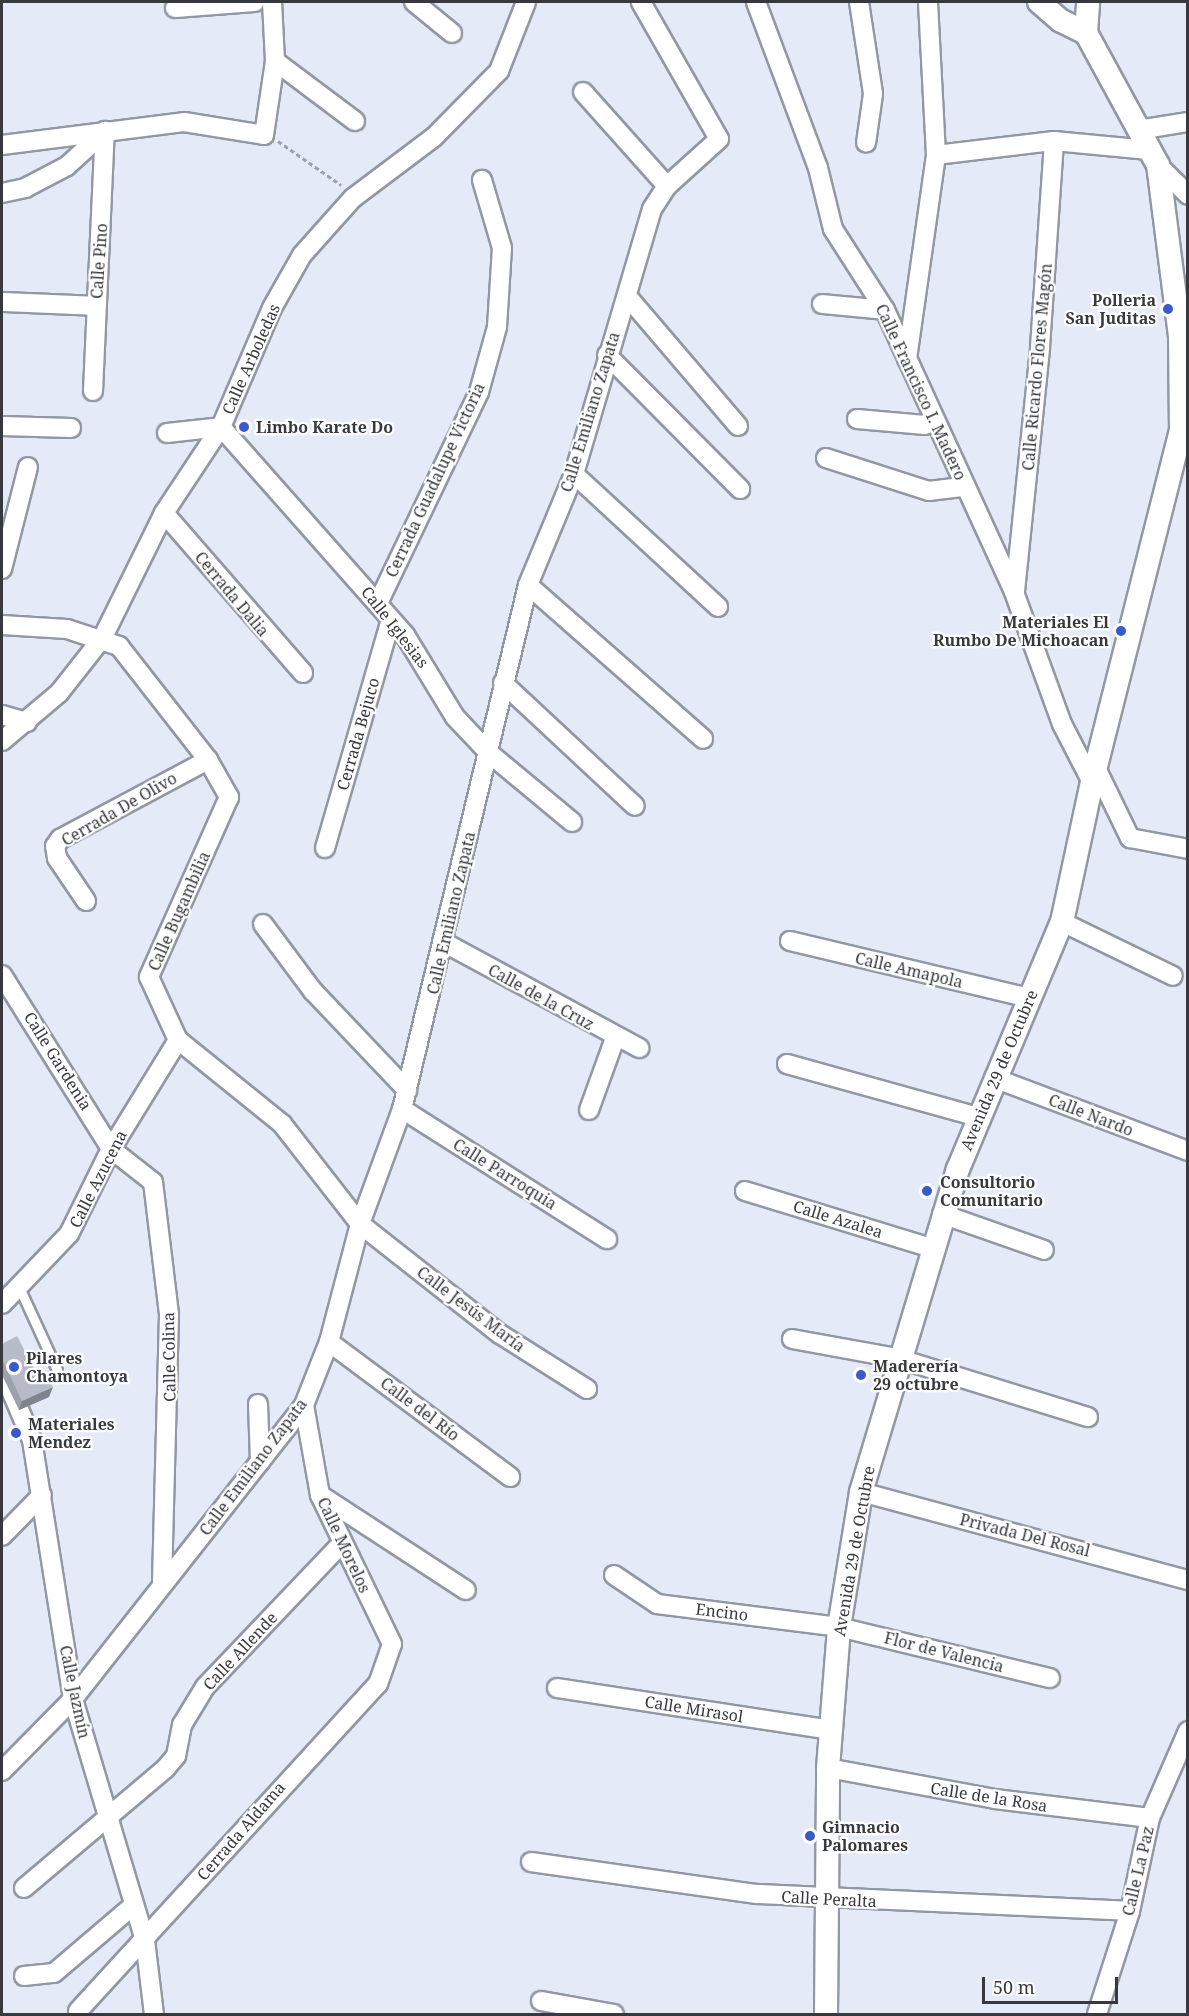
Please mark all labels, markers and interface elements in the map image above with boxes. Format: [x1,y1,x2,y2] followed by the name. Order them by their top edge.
[87,223,111,299] street label: Calle Pino
[1018,263,1056,471] street label: Calle Ricardo Flores Magón
[1066,290,1156,328] place label: Polleria San Juditas
[218,301,284,417] street label: Calle Arboledas
[872,301,970,483] street label: Calle Francisco I. Madero
[1161,302,1175,316] marker: Polleria San Juditas
[556,330,624,494] street label: Calle Emiliano Zapata
[381,380,489,580] street label: Cerrada Guadalupe Victoria
[256,417,393,437] place label: Limbo Karate Do
[237,420,251,434] marker: Limbo Karate Do
[191,548,273,640] street label: Cerrada Dalia
[357,582,433,672] street label: Calle Iglesias
[933,612,1109,650] place label: Materiales El Rumbo De Michoacan
[1114,624,1128,638] marker: Materiales El Rumbo De Michoacan
[333,675,383,793] street label: Cerrada Bejuco
[58,768,180,850] street label: Cerrada De Olivo
[423,830,479,996] street label: Calle Emiliano Zapata
[144,848,214,974] street label: Calle Bugambilia
[853,948,965,992] street label: Calle Amapola
[485,960,597,1034] street label: Calle de la Cruz
[956,987,1042,1153] street label: Avenida 29 de Octubre
[20,1008,96,1114] street label: Calle Gardenia
[1046,1090,1136,1140] street label: Calle Nardo
[65,1127,131,1231] street label: Calle Azucena
[450,1134,560,1214] street label: Calle Parroquia
[940,1172,1043,1210] place label: Consultorio Comunitario
[918,1182,936,1200] marker: Consultorio Comunitario
[791,1196,885,1242] street label: Calle Azalea
[413,1262,529,1356] street label: Calle Jesús María
[159,1312,179,1402] street label: Calle Colina
[26,1348,128,1386] place label: Pilares Chamontoya
[873,1356,959,1394] place label: Maderería 29 octubre
[7,1360,21,1374] marker: Pilares Chamontoya
[854,1368,868,1382] marker: Maderería 29 octubre
[377,1373,463,1445] street label: Calle del Río
[195,1395,311,1539] street label: Calle Emiliano Zapata
[28,1414,115,1452] place label: Materiales Mendez
[9,1426,23,1440] marker: Materiales Mendez
[830,1464,878,1638] street label: Avenida 29 de Octubre
[313,1494,375,1596] street label: Calle Morelos
[958,1509,1092,1561] street label: Privada Del Rosal
[695,1599,749,1625] street label: Encino
[199,1608,281,1694] street label: Calle Allende
[882,1628,1006,1676] street label: Flor de Valencia
[56,1644,94,1740] street label: Calle Jazmín
[643,1692,745,1726] street label: Calle Mirasol
[193,1778,289,1884] street label: Cerrada Aldama
[929,1778,1049,1816] street label: Calle de la Rosa
[822,1817,908,1855] place label: Gimnacio Palomares
[1118,1824,1158,1918] street label: Calle La Paz
[803,1829,817,1843] marker: Gimnacio Palomares
[781,1887,877,1911] street label: Calle Peralta
[985,1965,1122,2003] scale bar
[993,1975,1035,1999] text: 50 m

